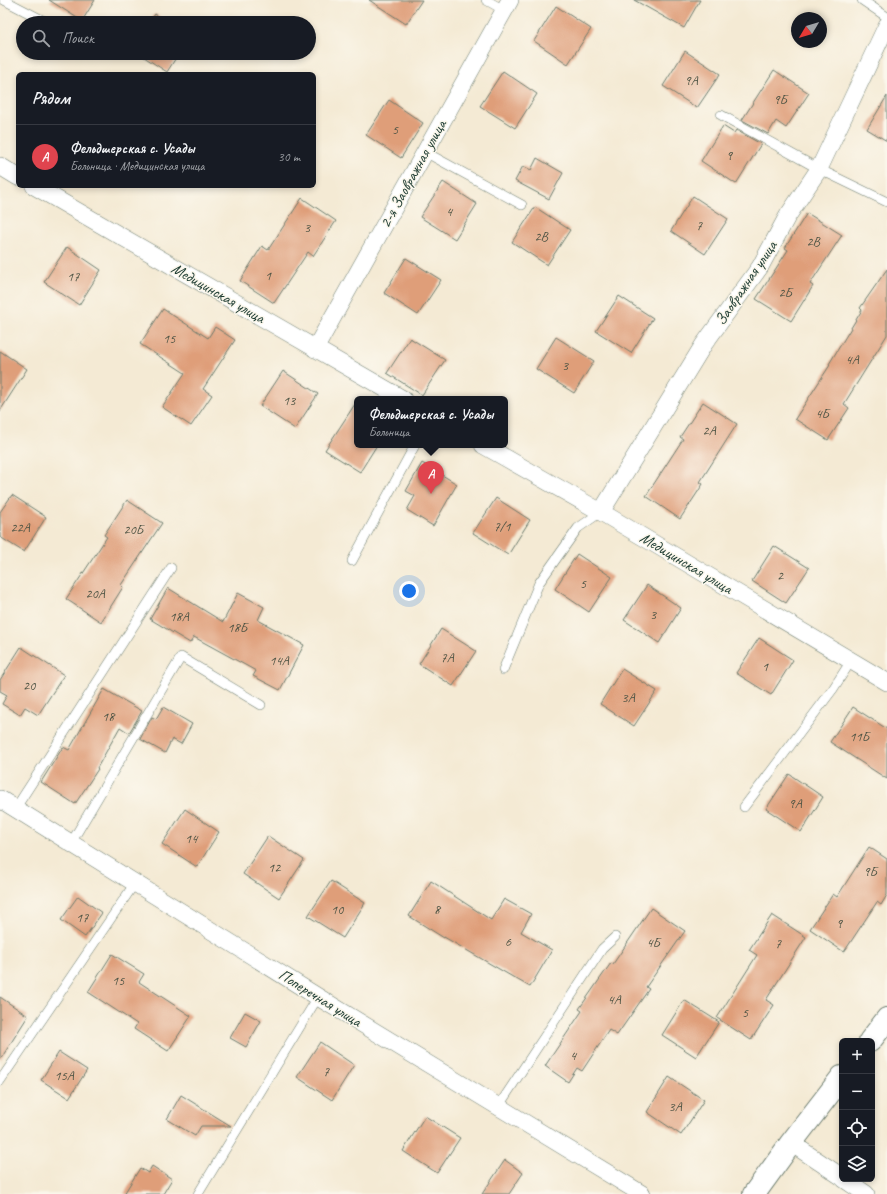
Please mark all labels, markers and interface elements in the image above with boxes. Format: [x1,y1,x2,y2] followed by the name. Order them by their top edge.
[791,12,827,48] north arrow
[16,16,316,60] search box
[30,27,52,49] icon: search
[62,29,94,48] text: Поиск
[684,72,699,89] house number: 9А
[32,88,70,109] text: Рядом
[773,91,790,108] house number: 9Б
[375,115,452,232] street label: 2-я Заовражная улица
[392,121,399,138] house number: 5
[70,139,195,158] text: Фельдшерская с. Усады
[726,147,734,164] house number: 9
[42,149,48,165] text: A
[278,149,300,165] text: 30 m
[70,158,205,174] text: Больница · Медицинская улица
[446,203,454,220] house number: 4
[696,217,703,234] house number: 7
[304,219,312,236] house number: 3
[534,228,550,245] house number: 2В
[806,233,822,250] house number: 2В
[710,236,782,329] street label: Заовражная улица
[168,258,270,329] street label: Медицинская улица
[265,267,272,284] house number: 1
[67,268,80,285] house number: 17
[778,284,795,301] house number: 2Б
[163,330,176,347] house number: 15
[845,351,860,368] house number: 4А
[562,357,570,374] house number: 3
[283,392,297,409] house number: 13
[354,396,508,448] popup
[369,405,493,424] text: Фельдшерская с. Усады
[815,405,832,422] house number: 4Б
[702,422,717,439] house number: 2А
[369,424,410,440] text: Больница
[418,461,444,494] pin: A
[493,518,511,535] house number: 7/1
[10,519,31,536] house number: 22А
[123,521,146,538] house number: 20Б
[636,528,737,599] street label: Медицинская улица
[777,567,785,584] house number: 2
[580,575,587,592] house number: 5
[399,581,419,601] your location
[85,585,106,602] house number: 20А
[650,606,658,623] house number: 3
[169,608,190,625] house number: 18А
[227,619,250,636] house number: 18Б
[440,649,455,666] house number: 7А
[269,652,290,669] house number: 14А
[762,658,769,675] house number: 1
[23,677,37,694] house number: 20
[621,689,636,706] house number: 3А
[102,708,116,725] house number: 18
[849,728,872,745] house number: 11Б
[788,795,803,812] house number: 9А
[185,830,199,847] house number: 14
[268,859,282,876] house number: 12
[863,863,880,880] house number: 9Б
[331,901,345,918] house number: 10
[434,901,442,918] house number: 8
[76,909,89,926] house number: 17
[836,915,844,932] house number: 9
[505,933,512,950] house number: 6
[646,934,663,951] house number: 4Б
[775,935,782,952] house number: 7
[275,965,367,1032] street label: Поперечная улица
[112,972,125,989] house number: 15
[607,991,622,1008] house number: 4А
[742,1004,749,1021] house number: 5
[839,1038,875,1182] map controls
[839,1038,875,1074] button: +
[570,1047,578,1064] house number: 4
[323,1063,330,1080] house number: 7
[54,1067,75,1084] house number: 15А
[839,1074,875,1110] button: −
[668,1098,683,1115] house number: 3А
[839,1110,875,1146] button: locate
[839,1146,875,1182] button: layers

